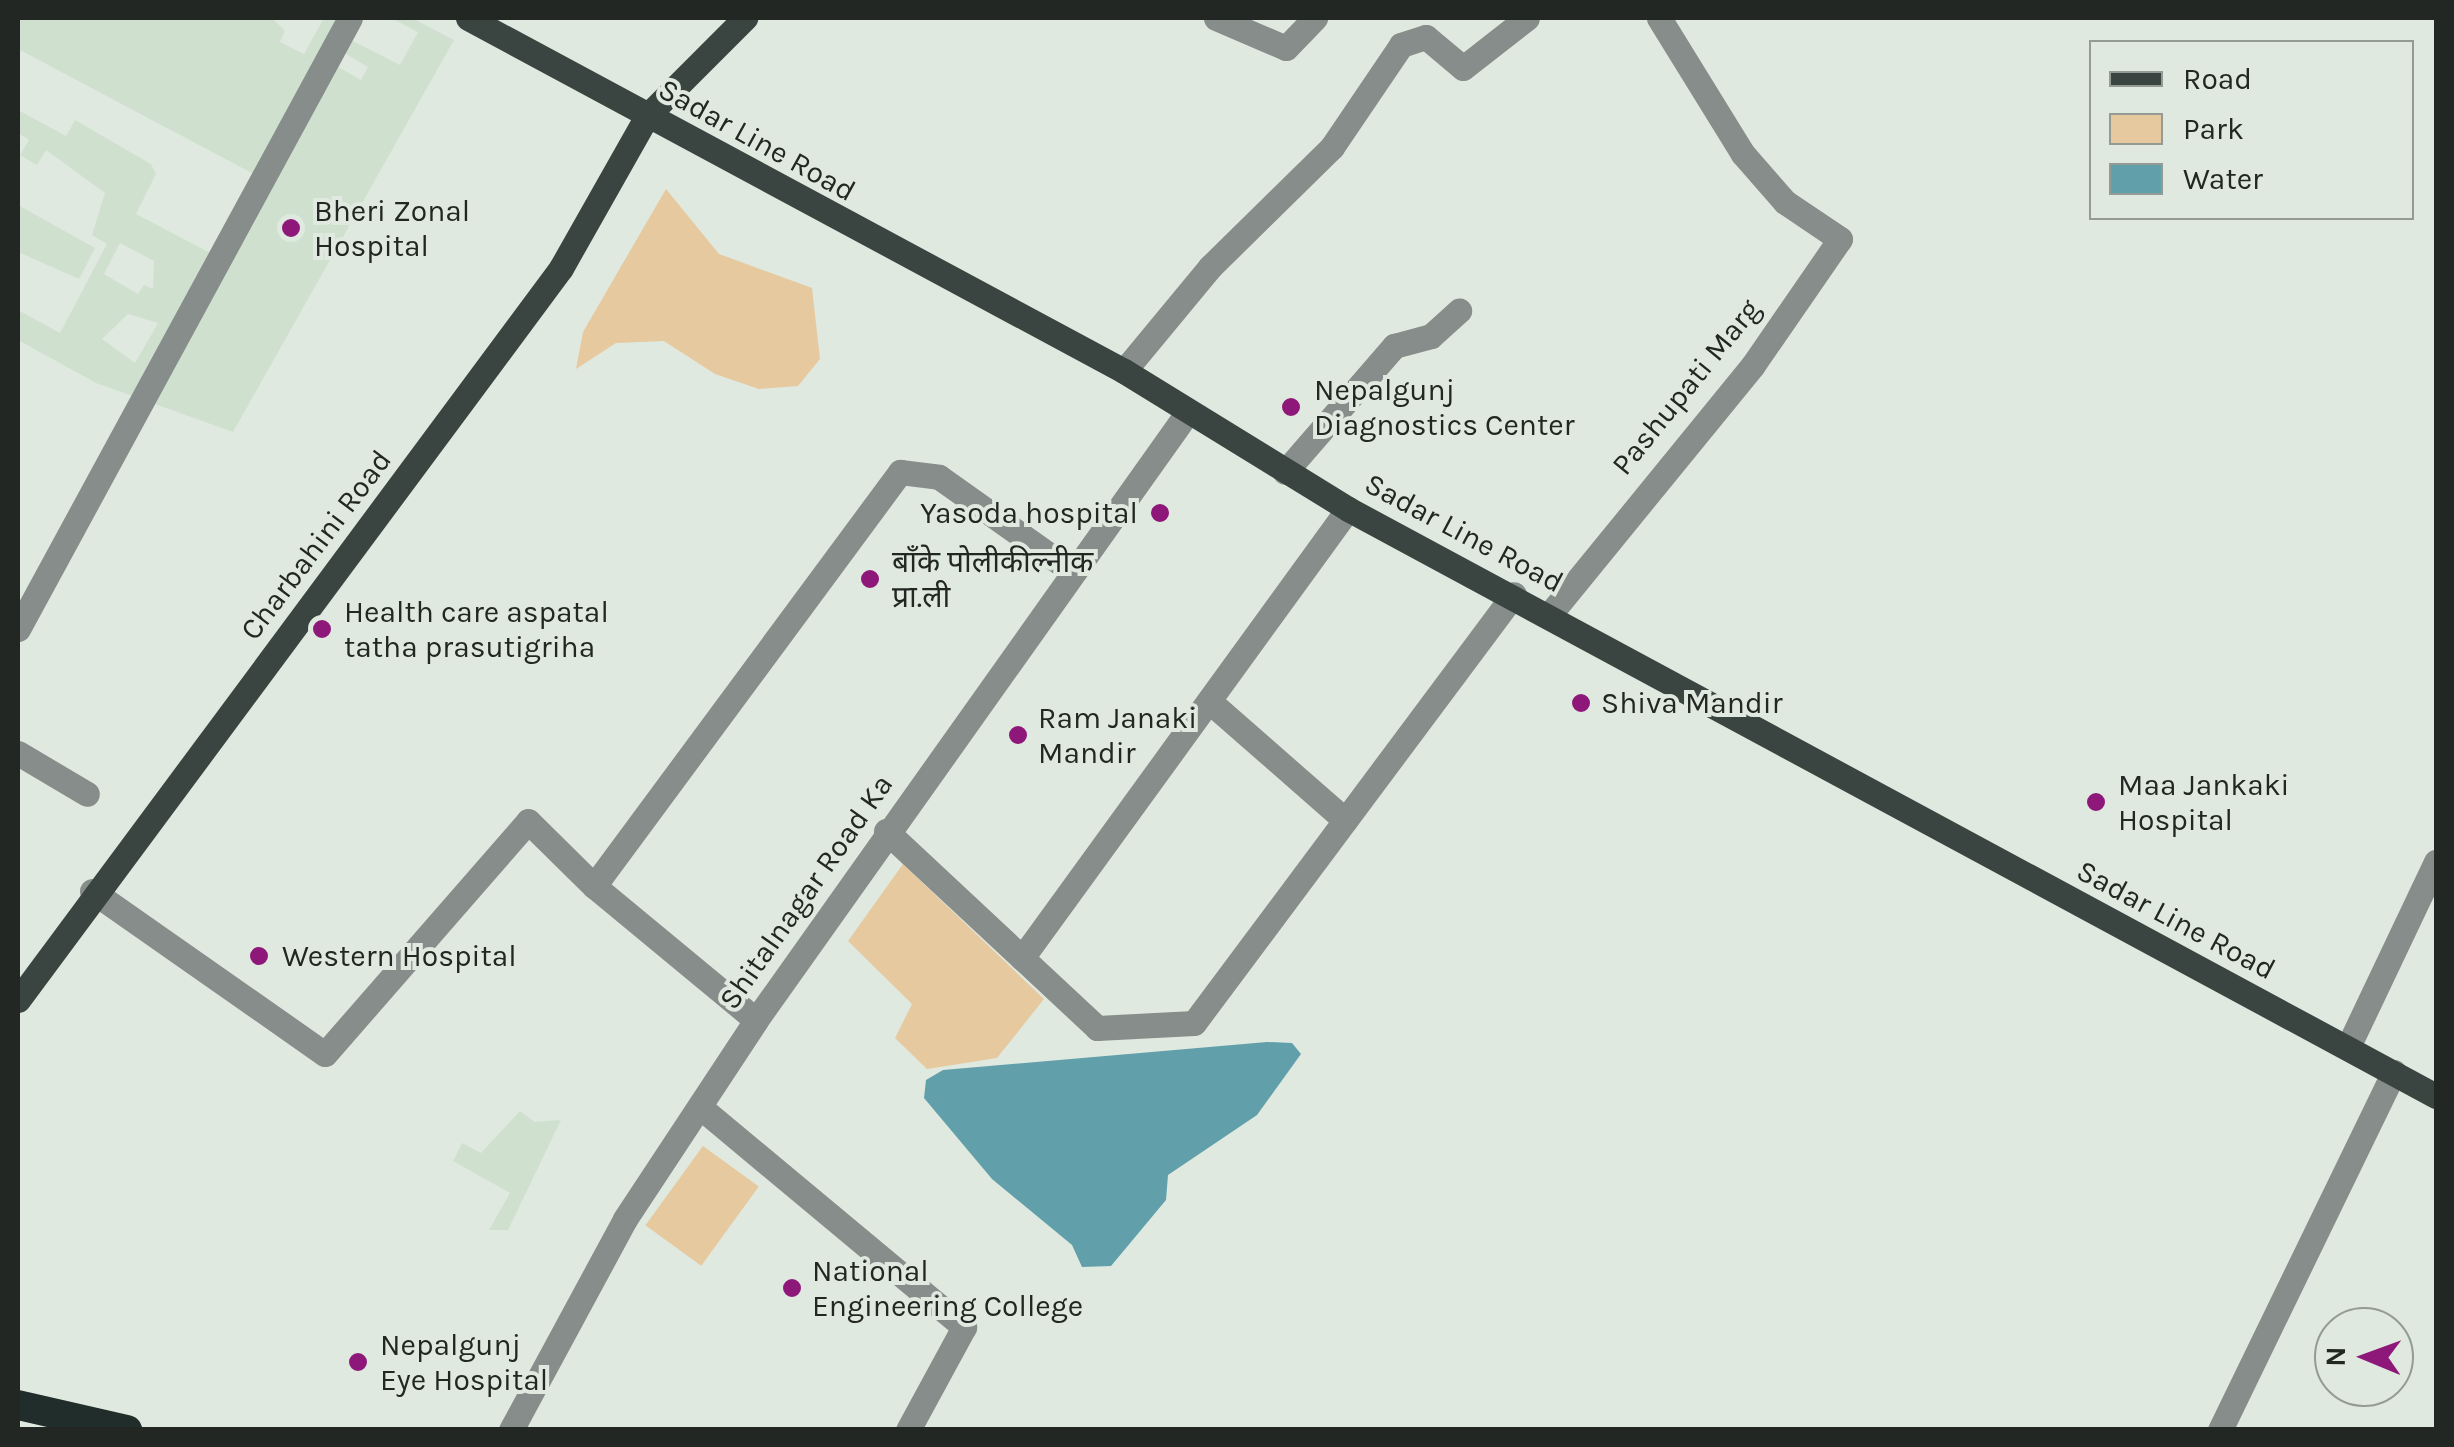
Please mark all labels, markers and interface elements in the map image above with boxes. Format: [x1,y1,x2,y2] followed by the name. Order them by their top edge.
[2089,40,2414,220] legend
[2183,61,2252,97] text: Road
[652,71,862,209] street label: Sadar Line Road
[2183,111,2244,147] text: Park
[2183,161,2263,197] text: Water
[314,193,470,264] place label: Bheri Zonal Hospital
[278,215,304,241] marker: Bheri Zonal Hospital
[1604,292,1768,482] street label: Pashupati Marg
[1314,372,1574,442] place label: Nepalgunj Diagnostics Center
[1278,394,1304,420] marker: Nepalgunj Diagnostics Center
[233,443,399,647] street label: Charbahini Road
[1359,466,1569,600] street label: Sadar Line Road
[920,495,1138,531] place label: Yasoda hospital
[1147,500,1173,526] marker: Yasoda hospital
[892,544,1093,614] place label: बाँके पोलीकील्नीक प्रा.ली
[857,566,883,592] marker: बाँके पोलीकील्नीक प्रा.ली
[344,594,609,664] place label: Health care aspatal tatha prasutigriha
[309,616,335,642] marker: Health care aspatal tatha prasutigriha
[1601,685,1782,721] place label: Shiva Mandir
[1570,692,1592,714] marker: Shiva Mandir
[1038,700,1197,770] place label: Ram Janaki Mandir
[1007,724,1029,746] marker: Ram Janaki Mandir
[2118,767,2290,838] place label: Maa Jankaki Hospital
[711,768,901,1016] street label: Shitalnagar Road Ka
[2083,789,2109,815] marker: Maa Jankaki Hospital
[2071,853,2281,987] street label: Sadar Line Road
[282,938,517,974] place label: Western Hospital
[246,943,272,969] marker: Western Hospital
[812,1253,1083,1324] place label: National Engineering College
[781,1277,803,1299] marker: National Engineering College
[2314,1307,2414,1407] north arrow
[380,1327,548,1398] place label: Nepalgunj Eye Hospital
[2319,1346,2352,1367] text: N
[345,1349,371,1375] marker: Nepalgunj Eye Hospital

